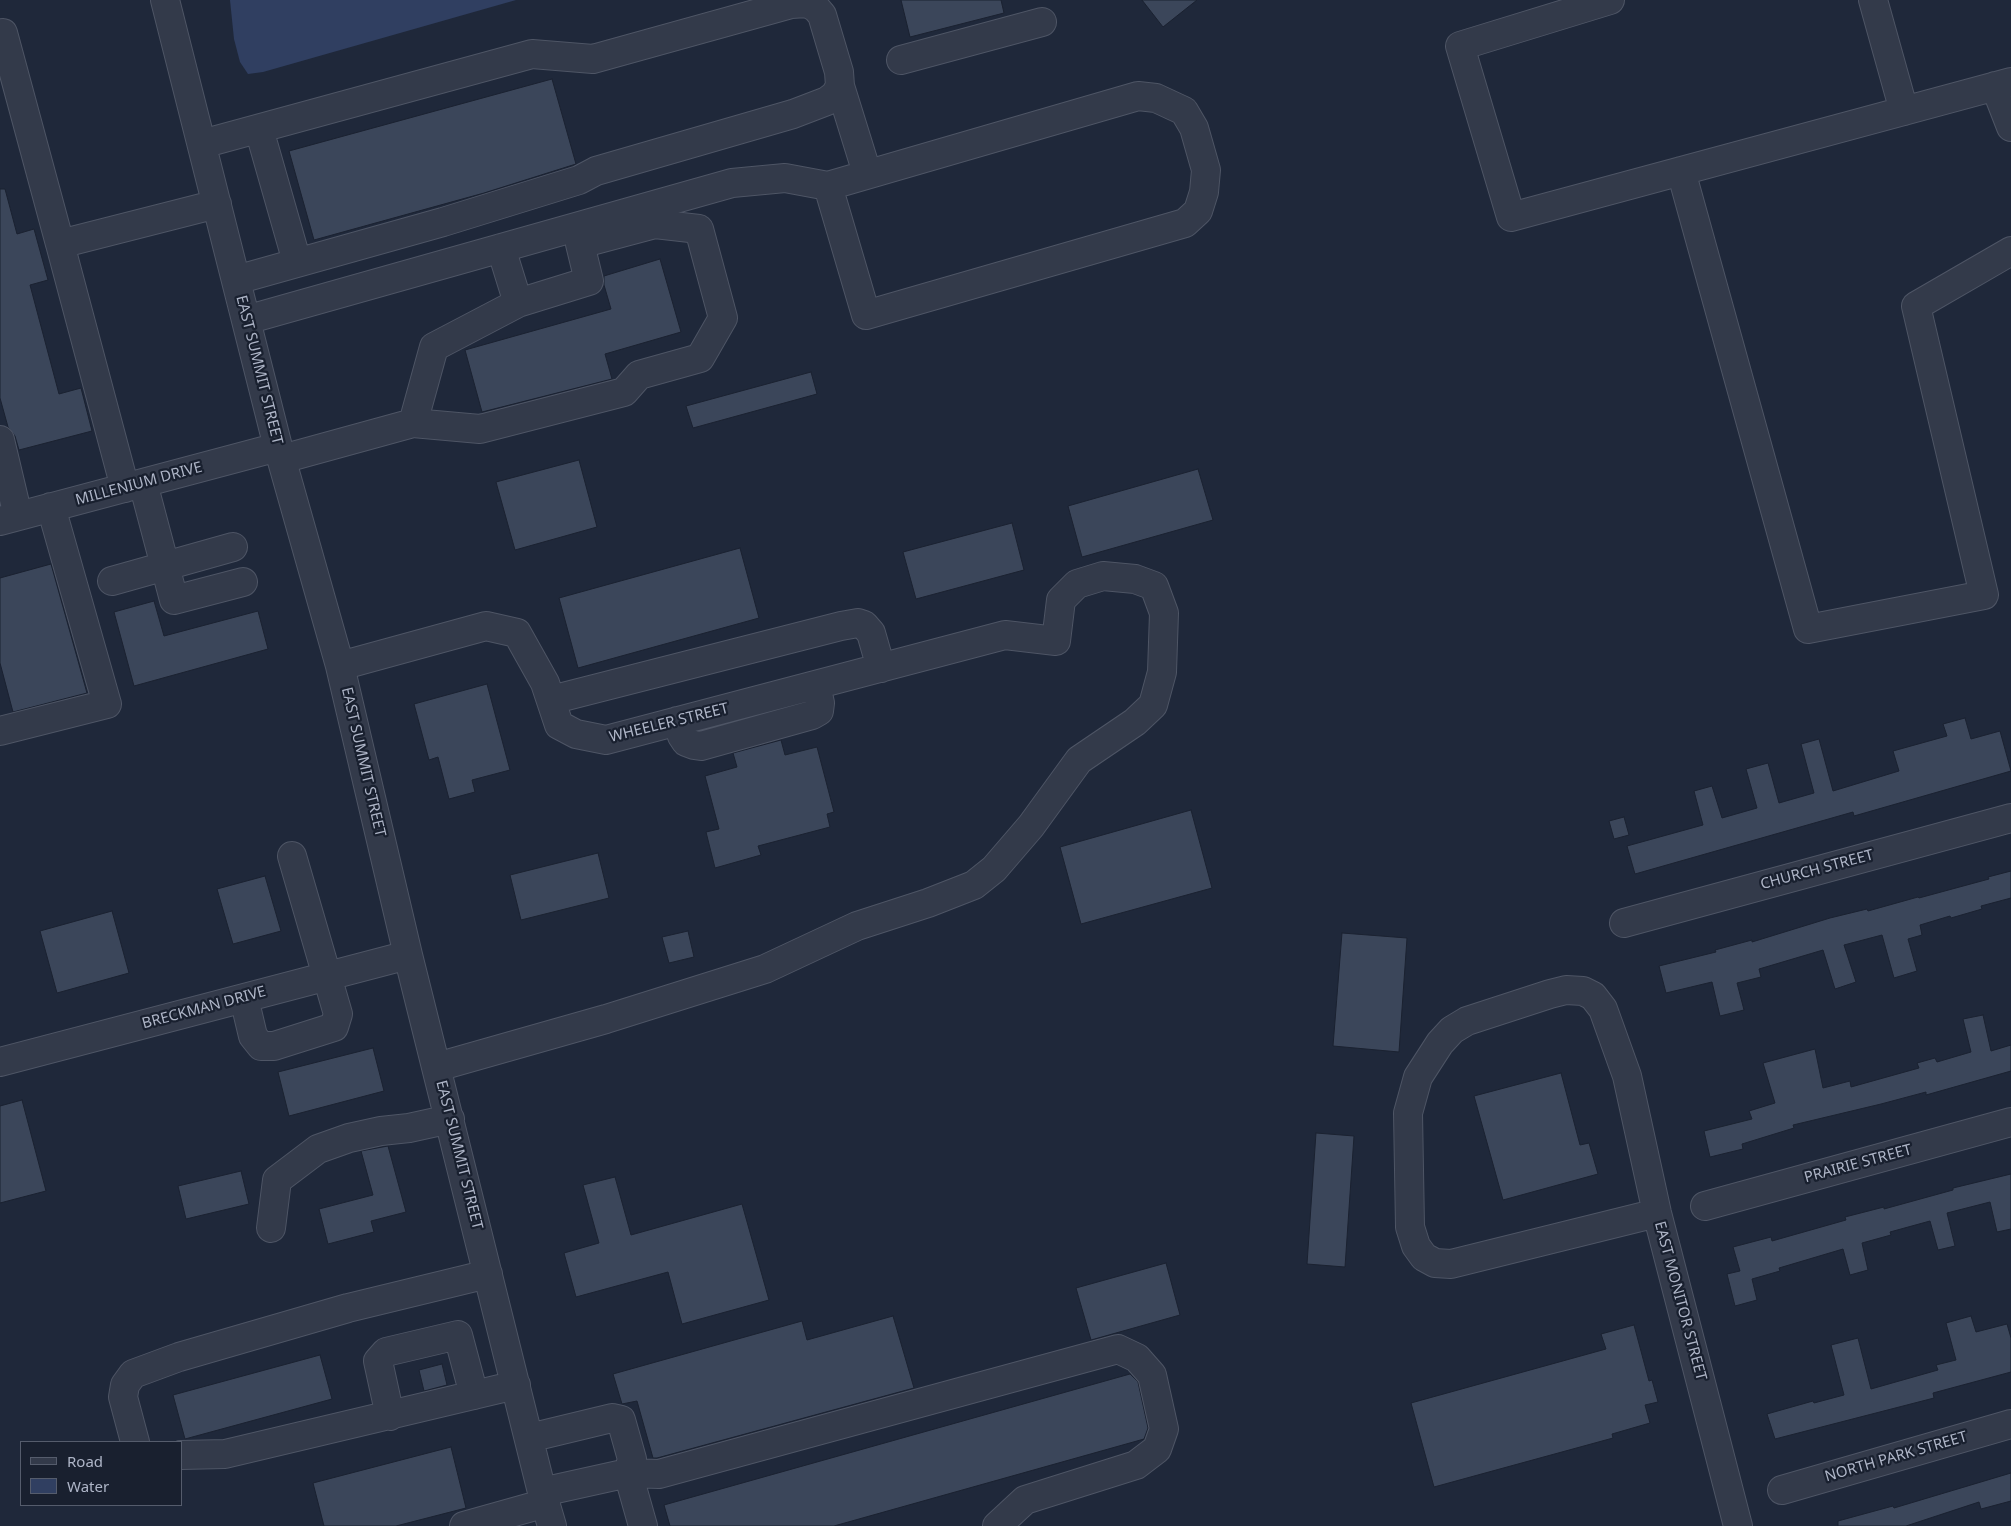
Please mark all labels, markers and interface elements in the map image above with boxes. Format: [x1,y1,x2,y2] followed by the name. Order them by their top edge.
[232,294,286,446] street label: EAST SUMMIT STREET
[74,458,204,510] street label: MILLENIUM DRIVE
[337,685,389,839] street label: EAST SUMMIT STREET
[608,699,730,747] street label: WHEELER STREET
[1758,846,1876,894] street label: CHURCH STREET
[140,983,268,1033] street label: BRECKMAN DRIVE
[432,1079,486,1231] street label: EAST SUMMIT STREET
[1802,1141,1914,1187] street label: PRAIRIE STREET
[1650,1219,1710,1383] street label: EAST MONITOR STREET
[1823,1428,1969,1486] street label: NORTH PARK STREET
[20,1441,182,1506] legend
[67,1451,103,1471] text: Road
[67,1476,109,1496] text: Water

